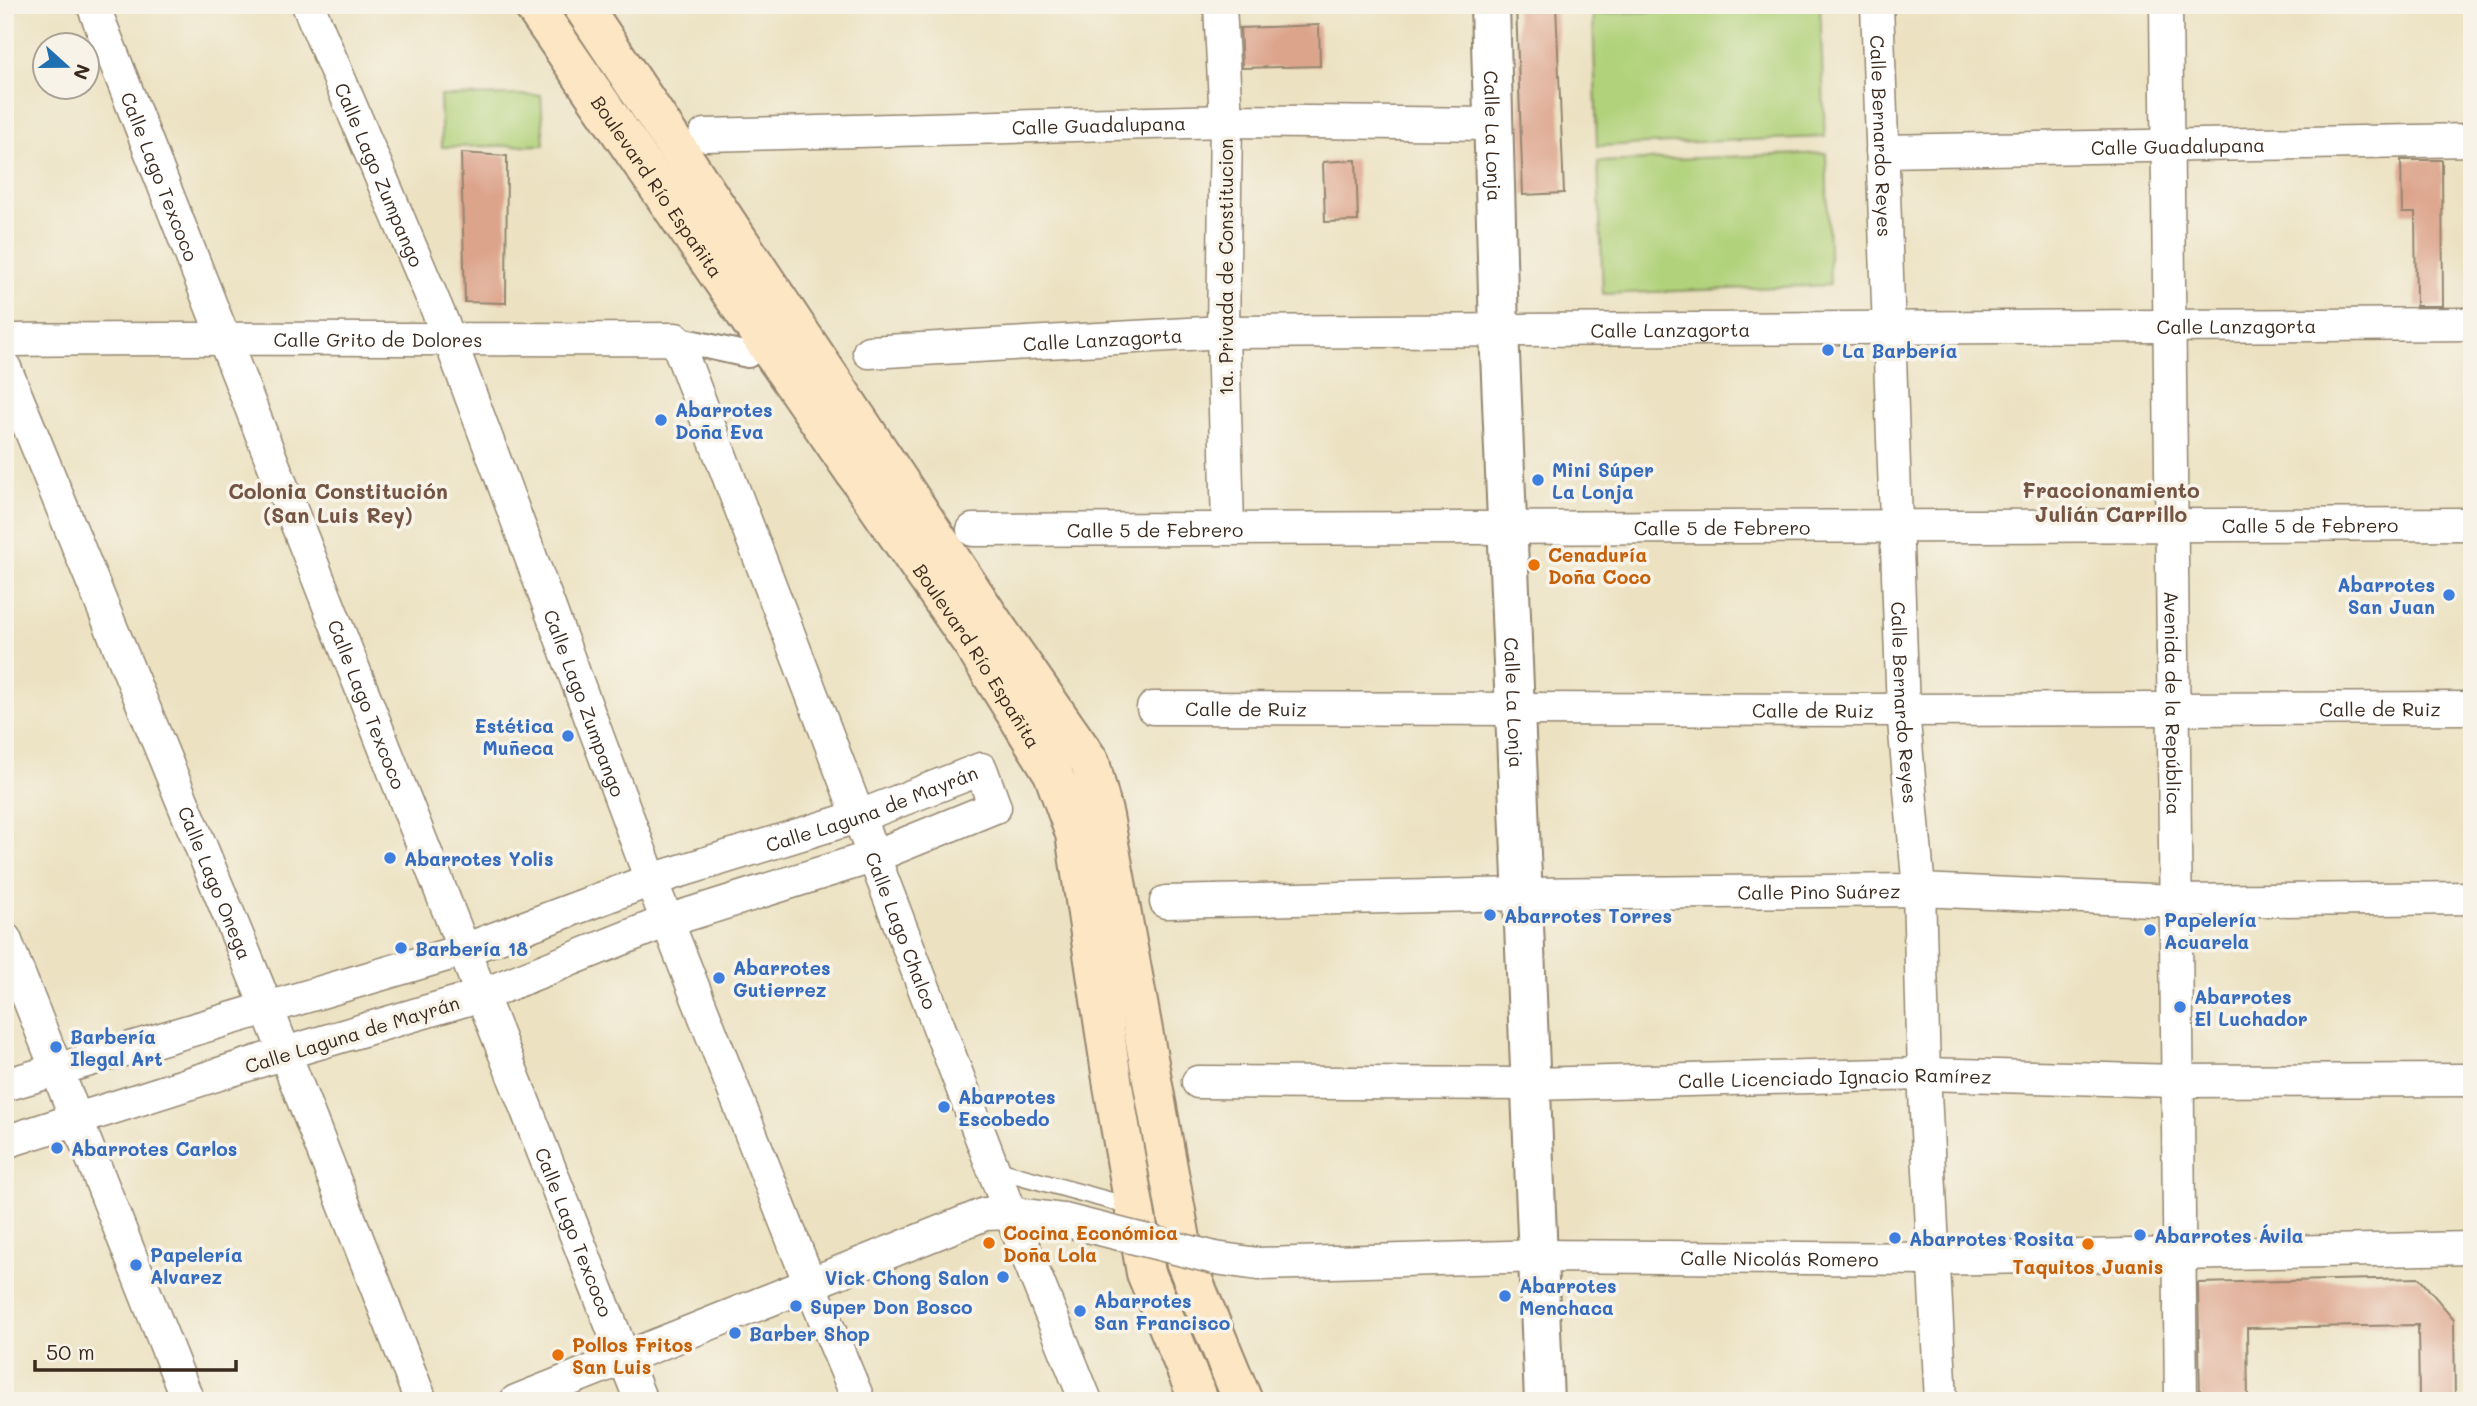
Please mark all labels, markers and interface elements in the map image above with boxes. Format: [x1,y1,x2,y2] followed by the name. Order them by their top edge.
[32,32,102,102] north arrow
[1866,34,1898,237] street label: Calle Bernardo Reyes
[68,61,97,83] text: N
[1479,70,1508,202] street label: Calle La Lonja
[330,78,430,270] street label: Calle Lago Zumpango
[116,88,205,265] street label: Calle Lago Texcoco
[586,90,729,282] street label: Boulevard Río Españita
[1011,110,1186,139] street label: Calle Guadalupana
[2091,131,2265,160] street label: Calle Guadalupana
[1213,138,1238,396] street label: 1a. Privada de Constitucion
[2156,312,2316,339] street label: Calle Lanzagorta
[1590,316,1750,342] street label: Calle Lanzagorta
[1022,322,1183,356] street label: Calle Lanzagorta
[274,326,482,352] street label: Calle Grito de Dolores
[1842,338,1958,363] place label: La Barbería
[1820,342,1836,358] marker: La Barbería
[675,397,773,444] place label: Abarrotes Doña Eva
[653,412,669,428] marker: Abarrotes Doña Eva
[1552,457,1654,504] place label: Mini Súper La Lonja
[1530,472,1546,488] marker: Mini Súper La Lonja
[2022,476,2200,527] district label: Fraccionamiento Julián Carrillo
[228,477,448,529] district label: Colonia Constitución (San Luis Rey)
[2222,512,2398,538] street label: Calle 5 de Febrero
[1634,514,1810,540] street label: Calle 5 de Febrero
[1067,516,1243,542] street label: Calle 5 de Febrero
[1548,542,1651,589] place label: Cenaduría Doña Coco
[1526,557,1542,573] marker: Cenaduría Doña Coco
[908,558,1047,753] street label: Boulevard Río Españita
[2337,572,2435,619] place label: Abarrotes San Juan
[2441,587,2457,603] marker: Abarrotes San Juan
[2160,591,2187,815] street label: Avenida de la República
[1887,601,1924,804] street label: Calle Bernardo Reyes
[539,606,631,800] street label: Calle Lago Zumpango
[323,616,412,792] street label: Calle Lago Texcoco
[1499,637,1530,768] street label: Calle La Lonja
[1185,696,1307,721] street label: Calle de Ruiz
[2319,696,2441,721] street label: Calle de Ruiz
[1752,697,1874,722] street label: Calle de Ruiz
[475,713,554,760] place label: Estética Muñeca
[560,728,576,744] marker: Estética Muñeca
[762,759,981,857] street label: Calle Laguna de Mayrán
[173,802,258,963] street label: Calle Lago Onega
[404,846,554,871] place label: Abarrotes Yolis
[861,848,943,1013] street label: Calle Lago Chalco
[382,850,398,866] marker: Abarrotes Yolis
[1737,878,1901,904] street label: Calle Pino Suárez
[1504,903,1672,928] place label: Abarrotes Torres
[1482,907,1498,923] marker: Abarrotes Torres
[2164,907,2257,954] place label: Papelería Acuarela
[2142,922,2158,938] marker: Papelería Acuarela
[415,936,528,961] place label: Barbería 18
[393,940,409,956] marker: Barbería 18
[733,955,831,1002] place label: Abarrotes Gutierrez
[711,970,727,986] marker: Abarrotes Gutierrez
[2194,984,2308,1031] place label: Abarrotes El Luchador
[242,989,462,1079] street label: Calle Laguna de Mayrán
[2172,999,2188,1015] marker: Abarrotes El Luchador
[70,1024,163,1071] place label: Barbería Ilegal Art
[48,1039,64,1055] marker: Barbería Ilegal Art
[1678,1061,1992,1093] street label: Calle Licenciado Ignacio Ramírez
[958,1084,1056,1131] place label: Abarrotes Escobedo
[936,1099,952,1115] marker: Abarrotes Escobedo
[71,1136,237,1161] place label: Abarrotes Carlos
[49,1140,65,1156] marker: Abarrotes Carlos
[530,1143,619,1320] street label: Calle Lago Texcoco
[1003,1220,1178,1267] place label: Cocina Económica Doña Lola
[2154,1223,2303,1248] place label: Abarrotes Ávila
[1909,1226,2074,1251] place label: Abarrotes Rosita
[2132,1227,2148,1243] marker: Abarrotes Ávila
[1887,1230,1903,1246] marker: Abarrotes Rosita
[981,1235,997,1251] marker: Cocina Económica Doña Lola
[2080,1236,2096,1252] marker: Taquitos Juanis
[150,1242,243,1289] place label: Papelería Alvarez
[1680,1245,1879,1271] street label: Calle Nicolás Romero
[2013,1254,2163,1279] place label: Taquitos Juanis
[128,1257,144,1273] marker: Papelería Alvarez
[825,1265,989,1290] place label: Vick Chong Salon
[995,1269,1011,1285] marker: Vick Chong Salon
[1519,1273,1617,1320] place label: Abarrotes Menchaca
[1094,1288,1230,1335] place label: Abarrotes San Francisco
[1497,1288,1513,1304] marker: Abarrotes Menchaca
[810,1294,973,1319] place label: Super Don Bosco
[788,1298,804,1314] marker: Super Don Bosco
[1072,1303,1088,1319] marker: Abarrotes San Francisco
[749,1321,870,1346] place label: Barber Shop
[727,1325,743,1341] marker: Barber Shop
[35,1329,236,1373] scale bar
[572,1332,693,1379] place label: Pollos Fritos San Luis
[46,1338,95,1365] text: 50 m
[550,1347,566,1363] marker: Pollos Fritos San Luis

